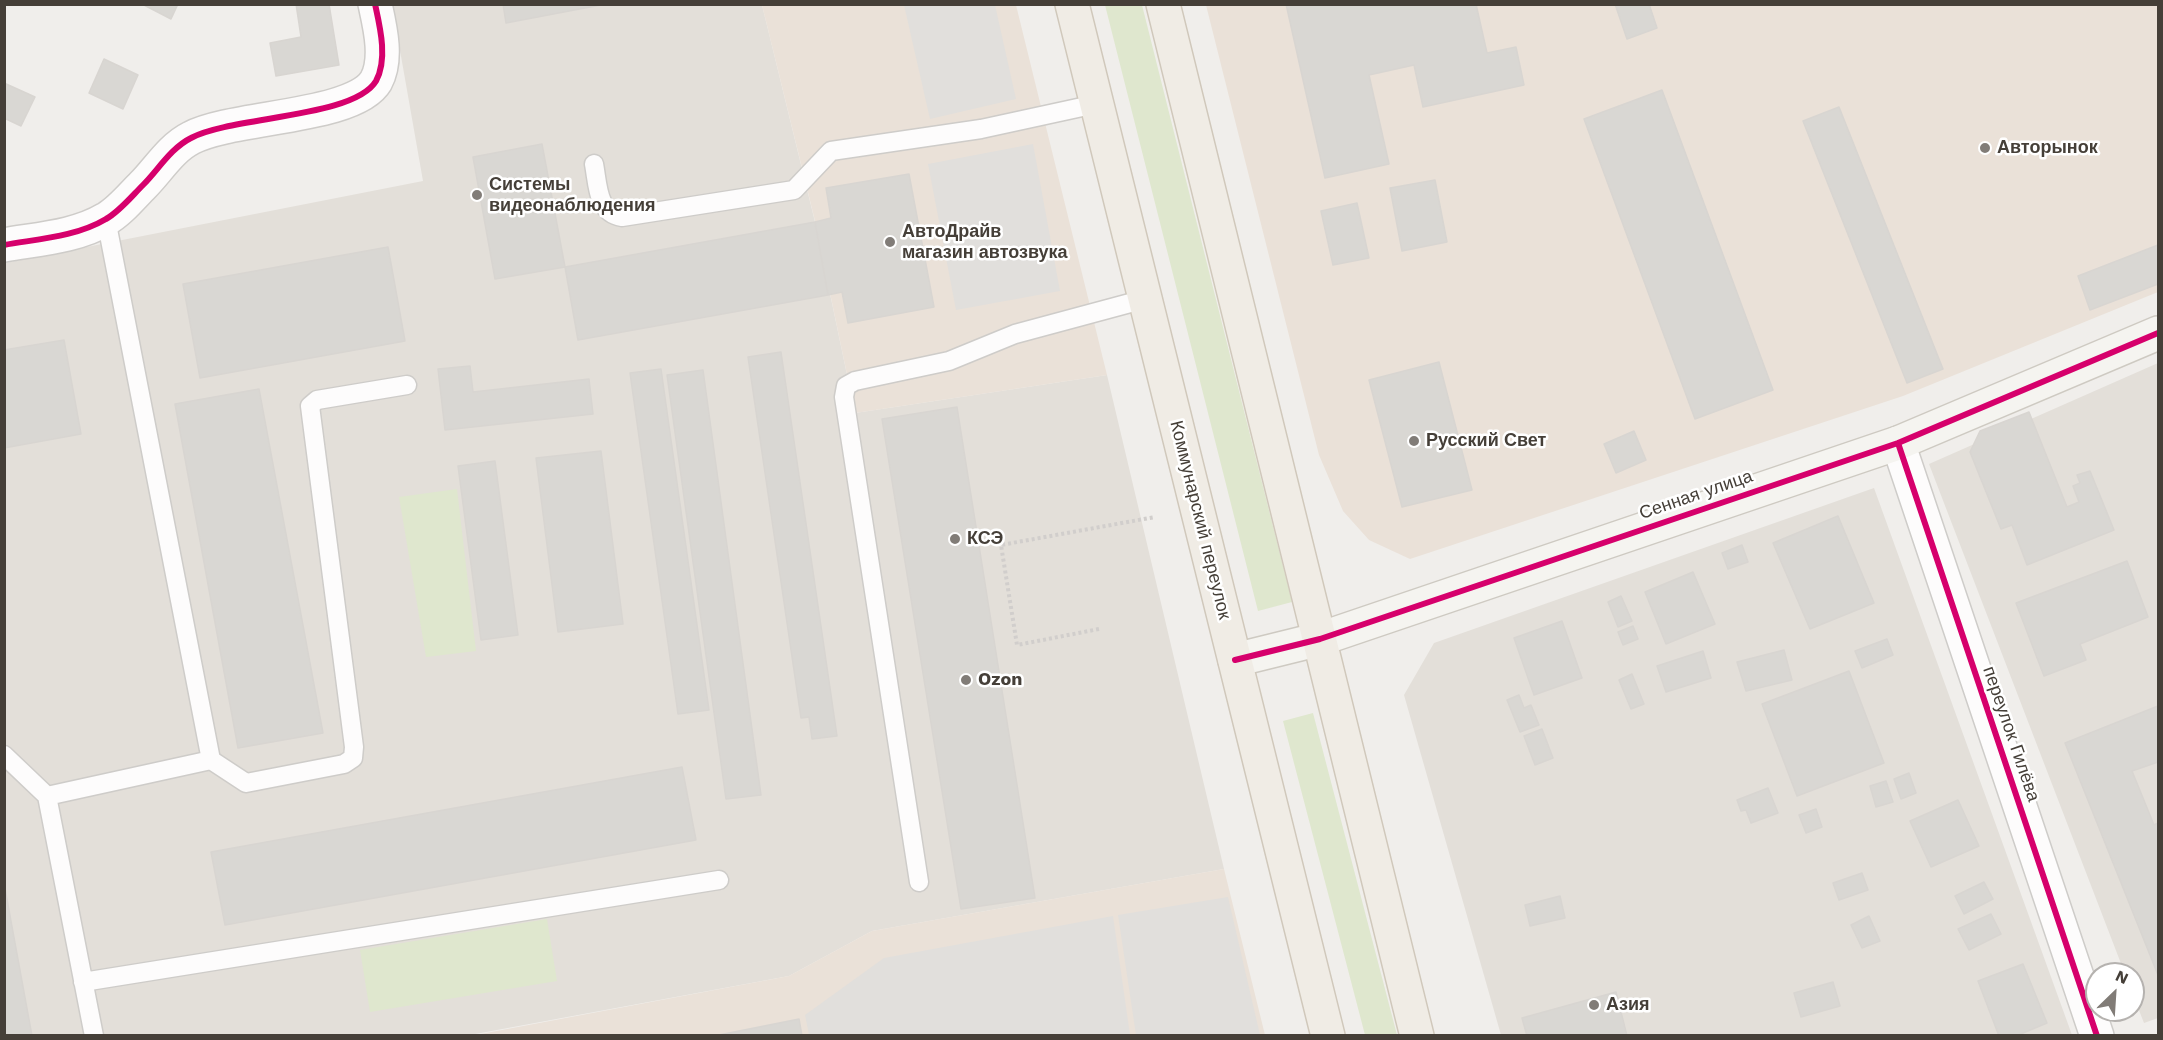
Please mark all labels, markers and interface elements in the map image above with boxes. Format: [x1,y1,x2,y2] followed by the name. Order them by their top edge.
[1997,137,2098,159] place label: Авторынок
[1978,141,1992,155] marker: Авторынок
[489,174,656,216] place label: Системы видеонаблюдения
[470,188,484,202] marker: Системы видеонаблюдения
[902,221,1068,264] place label: АвтоДрайв магазин автозвука
[883,235,897,249] marker: АвтоДрайв магазин автозвука
[1165,418,1235,622] street label: Коммунарский переулок
[1426,430,1546,452] place label: Русский Свет
[1407,434,1421,448] marker: Русский Свет
[1637,466,1755,524] street label: Сенная улица
[967,528,1003,550] place label: КСЭ
[948,532,962,546] marker: КСЭ
[1978,664,2044,804] street label: переулок Гилёва
[978,669,1022,691] place label: Ozon
[959,673,973,687] marker: Ozon
[2085,962,2145,1022] north arrow
[2113,966,2131,988] text: N
[1606,994,1650,1016] place label: Азия
[1587,998,1601,1012] marker: Азия

